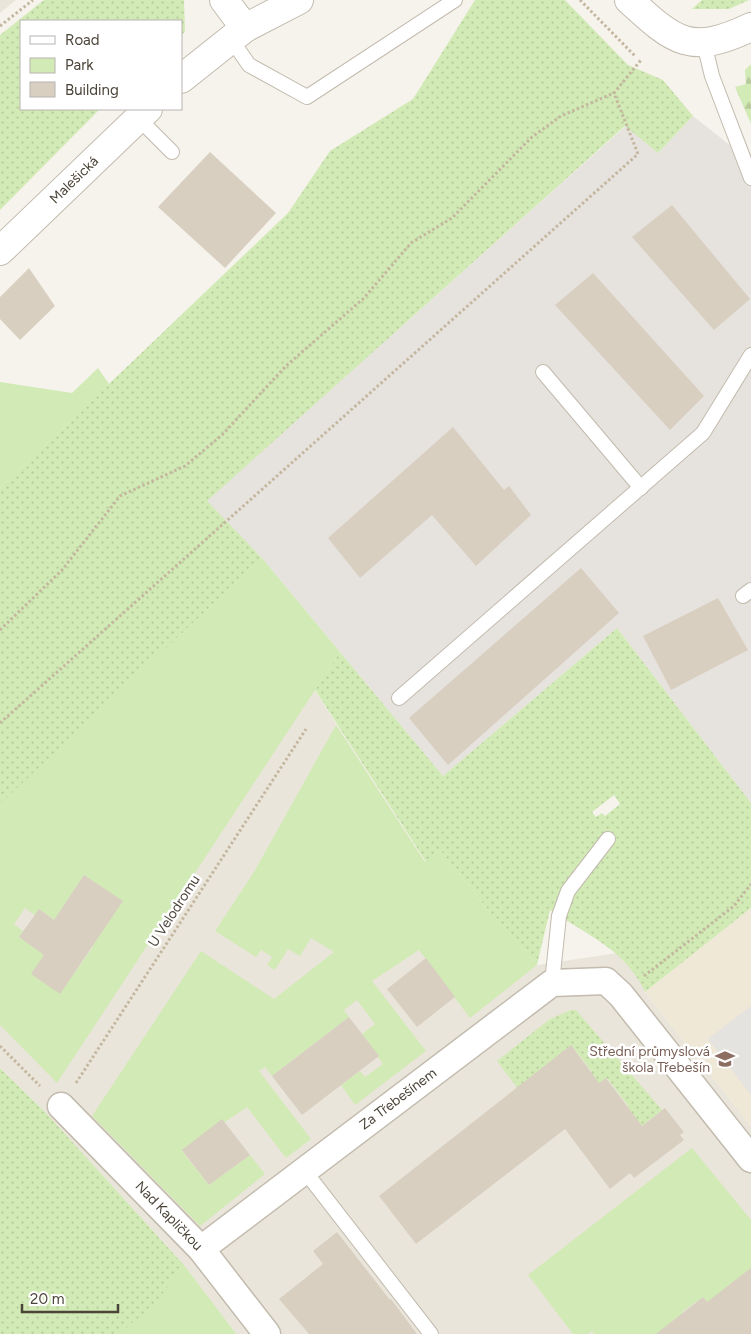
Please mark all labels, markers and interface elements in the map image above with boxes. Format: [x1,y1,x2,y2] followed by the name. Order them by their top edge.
[20,20,182,110] legend
[65,31,100,49] text: Road
[65,56,94,74] text: Park
[65,81,119,99] text: Building
[46,153,102,207] street label: Malešická
[145,872,203,950] street label: U Velodromu
[589,1043,710,1076] place label: Střední průmyslová škola Třebešín
[714,1048,736,1070] school or university icon: Střední průmyslová škola Třebešín
[356,1064,440,1133] street label: Za Třebešínem
[132,1178,206,1254] street label: Nad Kapličkou
[22,1282,119,1314] scale bar
[30,1290,64,1308] text: 20 m

